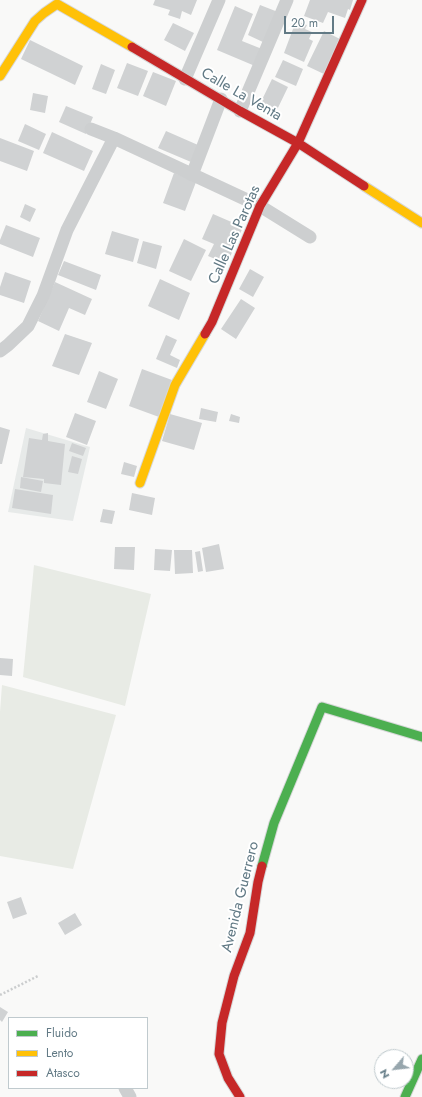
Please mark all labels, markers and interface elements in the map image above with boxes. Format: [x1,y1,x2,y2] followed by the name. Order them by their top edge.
[286,8,336,34] scale bar
[291,14,318,32] text: 20 m
[197,65,285,125] street label: Calle La Venta
[205,183,265,287] street label: Calle Las Parotas
[219,840,263,954] street label: Avenida Guerrero
[8,1017,148,1089] legend
[46,1024,78,1042] text: Fluido
[46,1044,73,1062] text: Lento
[374,1049,414,1089] north arrow
[46,1064,80,1082] text: Atasco
[375,1067,393,1082] text: N

